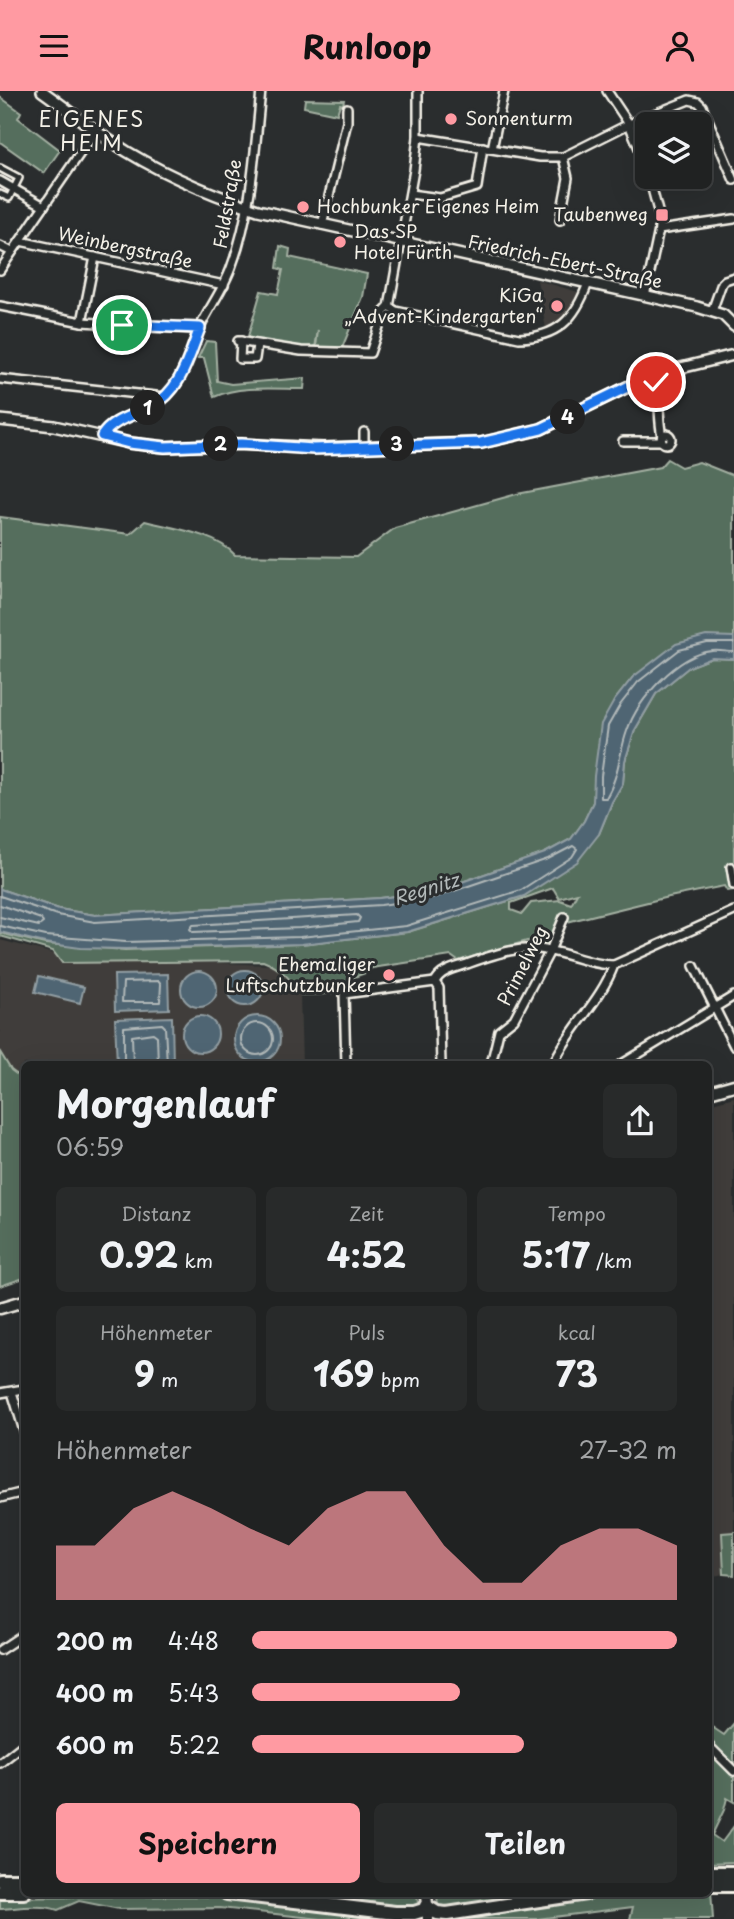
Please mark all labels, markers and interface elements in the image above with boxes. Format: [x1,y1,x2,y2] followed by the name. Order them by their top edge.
[302,22,432,70] text: Runloop
[35,27,73,65] icon: menu
[661,27,699,65] icon: person
[39,102,145,158] district label: EIGENES HEIM
[465,104,573,131] place label: Sonnenturm
[443,111,459,127] marker: Sonnenturm
[635,112,712,189] map controls
[635,112,712,189] button: layers
[205,157,248,251] street label: Feldstraße
[317,192,539,219] place label: Hochbunker Eigenes Heim
[295,199,311,215] marker: Hochbunker Eigenes Heim
[554,200,648,227] place label: Taubenweg
[654,207,670,223] marker: Taubenweg
[354,217,452,265] place label: Das SP Hotel Fürth
[55,219,195,274] street label: Weinbergstraße
[466,227,665,294] street label: Friedrich-Ebert-Straße
[332,234,348,250] marker: Das SP Hotel Fürth
[345,281,544,329] place label: KiGa „Advent-Kindergarten“
[92,295,152,355] pin
[549,298,565,314] marker: KiGa „Advent-Kindergarten“
[103,306,141,344] icon: arrive
[626,352,686,412] pin
[637,363,675,401] icon: check
[130,391,166,425] pin: 1
[143,393,152,421] text: 1
[550,399,586,435] pin: 4
[561,402,574,430] text: 4
[204,427,238,461] pin: 2
[380,427,414,461] pin: 3
[214,429,227,457] text: 2
[390,429,403,457] text: 3
[390,864,464,911] water label: Regnitz
[490,920,553,1010] street label: Primelweg
[225,950,376,998] place label: Ehemaliger Luftschutzbunker
[381,967,397,983] marker: Ehemaliger Luftschutzbunker
[56,1074,275,1131] text: Morgenlauf
[603,1084,677,1158] button: share
[56,1129,124,1164] text: 06:59
[121,1199,191,1227] text: Distanz
[349,1199,384,1227] text: Zeit
[548,1199,606,1227] text: Tempo
[99,1227,178,1280] text: 0.92
[327,1227,406,1280] text: 4:52
[521,1227,590,1280] text: 5:17
[178,1246,213,1274] text: km
[590,1246,632,1274] text: /km
[100,1318,212,1346] text: Höhenmeter
[348,1318,385,1346] text: Puls
[558,1318,596,1346] text: kcal
[134,1346,155,1399] text: 9
[313,1346,375,1399] text: 169
[555,1346,598,1399] text: 73
[155,1365,178,1393] text: m
[375,1365,420,1393] text: bpm
[56,1432,192,1467] text: Höhenmeter
[579,1432,677,1467] text: 27–32 m
[56,1623,133,1658] text: 200 m
[168,1623,219,1658] text: 4:48
[56,1675,134,1710] text: 400 m
[168,1675,219,1710] text: 5:43
[56,1727,134,1762] text: 600 m
[168,1727,220,1762] text: 5:22
[56,1803,360,1883] button: Speichern
[374,1803,677,1883] button: Teilen

